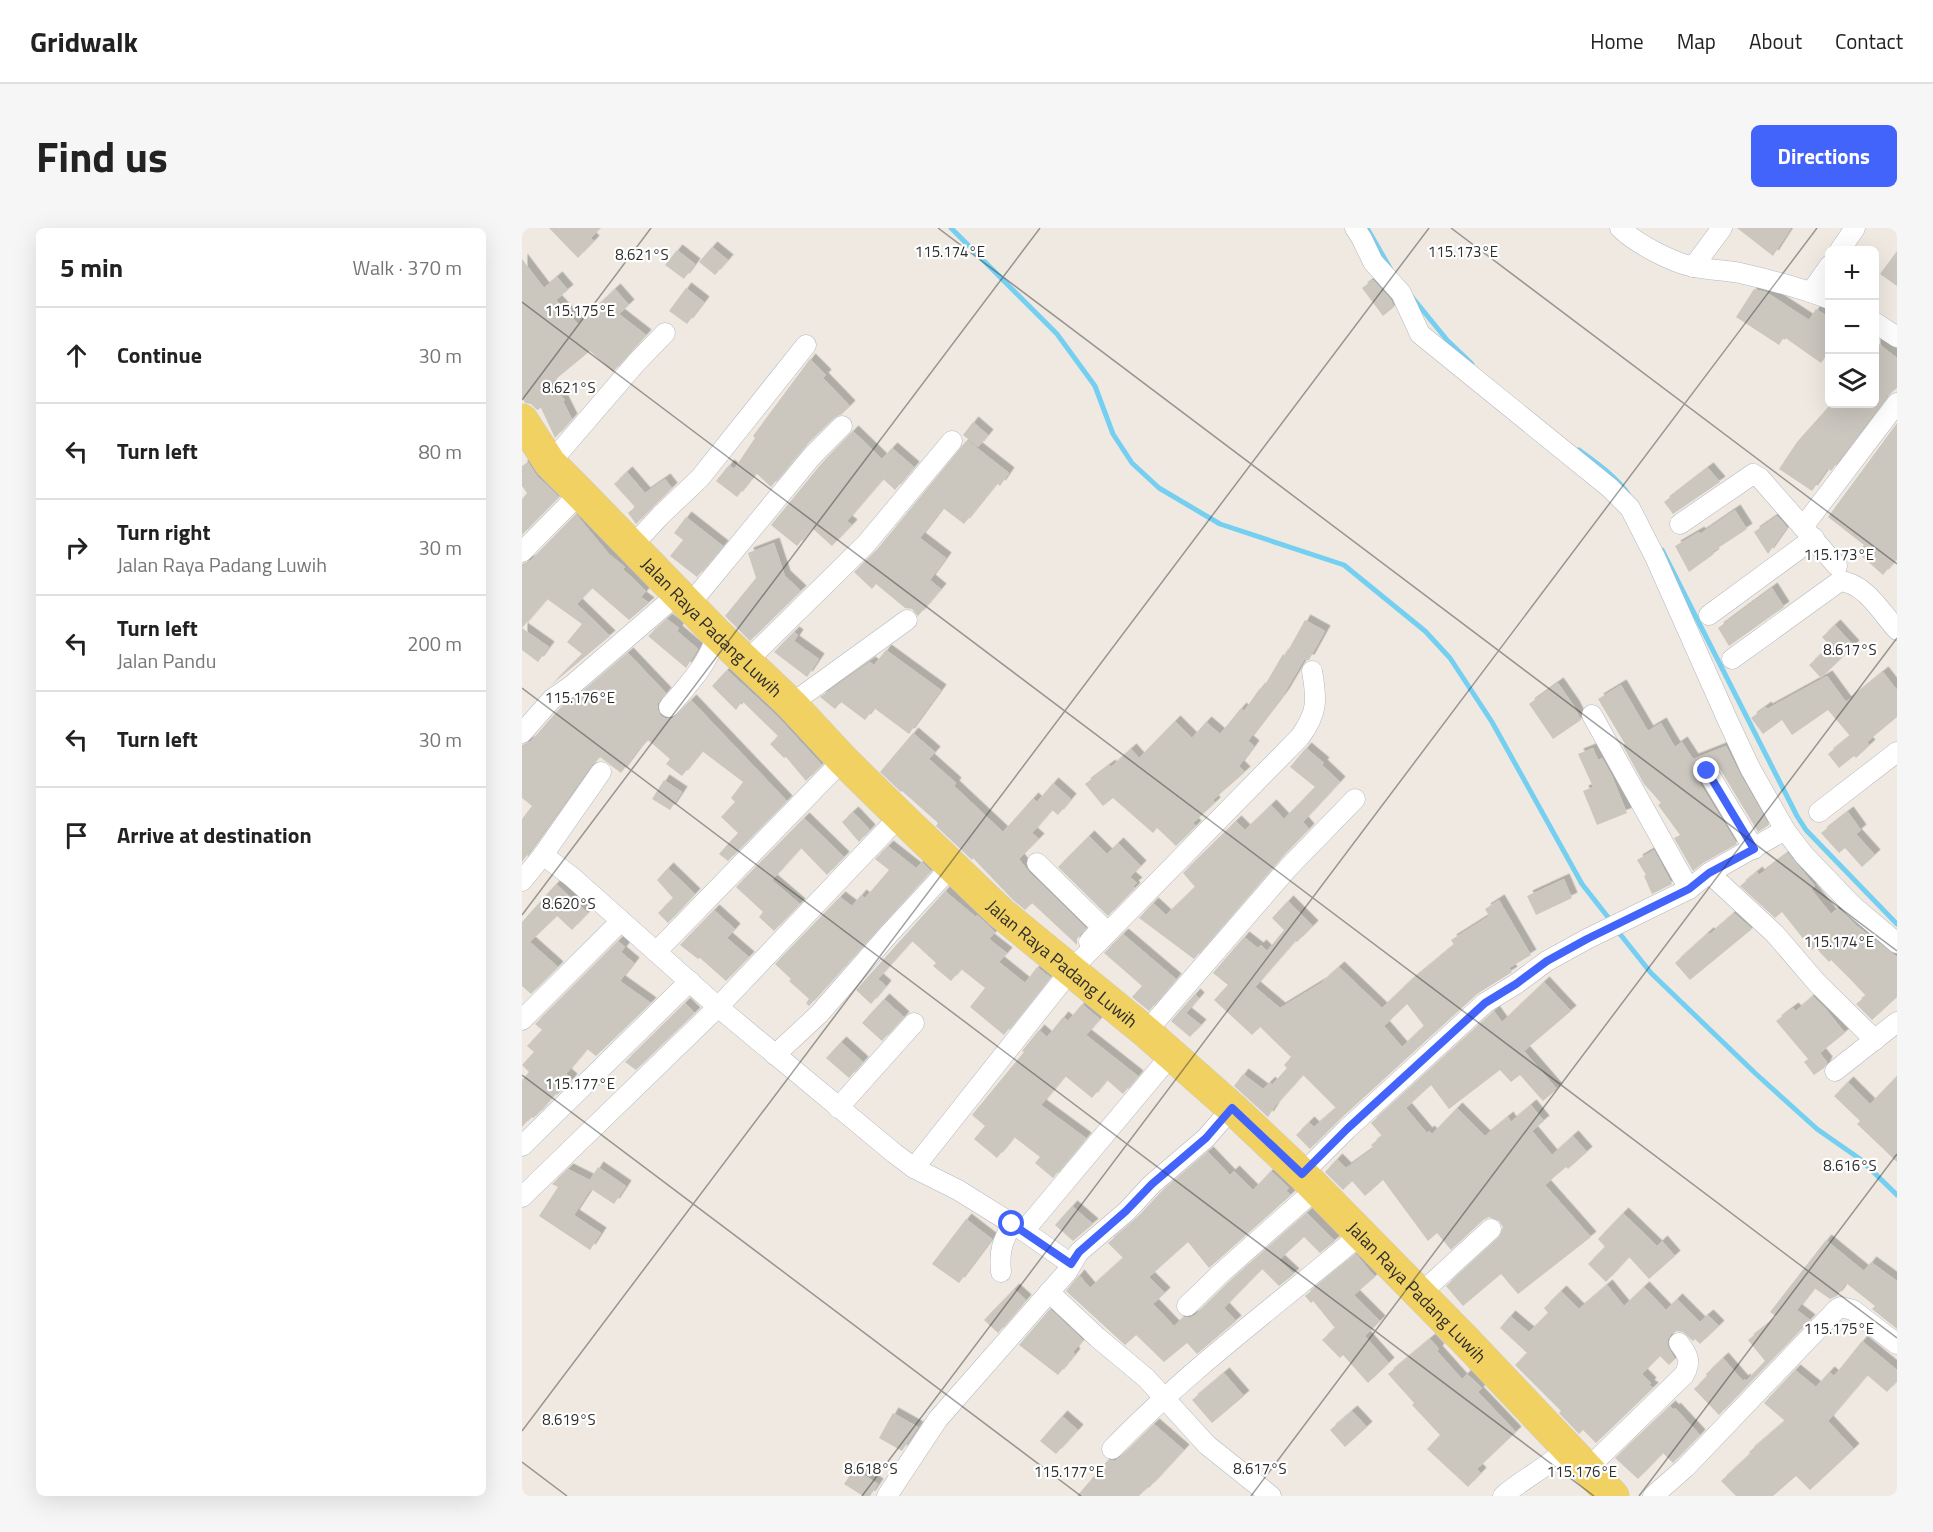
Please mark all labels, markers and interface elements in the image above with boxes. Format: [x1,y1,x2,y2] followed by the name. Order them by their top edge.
[30,20,138,63] text: Gridwalk
[1590,25,1644,57] text: Home
[1677,25,1716,57] text: Map
[1749,25,1802,57] text: About
[1835,25,1903,57] text: Contact
[36,124,168,188] text: Find us
[1751,125,1897,187] button: Directions
[915,240,985,263] text: 115.174°E
[1428,240,1498,263] text: 115.173°E
[615,243,669,266] text: 8.621°S
[1825,246,1879,408] map controls
[1825,246,1879,300] button: +
[60,248,123,287] text: 5 min
[353,252,462,283] text: Walk · 370 m
[545,299,615,322] text: 115.175°E
[1825,300,1879,354] button: −
[117,338,202,372] text: Continue
[60,339,93,372] icon: ahead
[418,340,462,371] text: 30 m
[1825,354,1879,408] button: layers
[542,376,596,399] text: 8.621°S
[117,434,198,468] text: Turn left
[60,435,93,468] icon: left
[418,436,462,467] text: 80 m
[117,515,211,549] text: Turn right
[60,531,93,564] icon: right
[418,532,462,563] text: 30 m
[1804,543,1874,566] text: 115.173°E
[117,549,327,580] text: Jalan Raya Padang Luwih
[636,551,789,703] street label: Jalan Raya Padang Luwih
[117,611,198,645] text: Turn left
[60,627,93,660] icon: left
[407,628,462,659] text: 200 m
[1823,638,1877,661] text: 8.617°S
[117,645,216,676] text: Jalan Pandu
[545,686,615,709] text: 115.176°E
[117,722,198,756] text: Turn left
[60,723,93,756] icon: left
[418,724,462,755] text: 30 m
[1693,757,1719,783] route end
[117,818,312,852] text: Arrive at destination
[60,819,93,852] icon: arrive
[542,892,596,915] text: 8.620°S
[981,893,1144,1034] street label: Jalan Raya Padang Luwih
[1804,930,1874,953] text: 115.174°E
[545,1072,615,1095] text: 115.177°E
[1823,1154,1877,1177] text: 8.616°S
[998,1210,1024,1236] route start
[1342,1215,1493,1369] street label: Jalan Raya Padang Luwih
[1804,1317,1874,1340] text: 115.175°E
[542,1408,596,1431] text: 8.619°S
[844,1457,898,1480] text: 8.618°S
[1233,1457,1287,1480] text: 8.617°S
[1034,1460,1104,1483] text: 115.177°E
[1547,1460,1617,1483] text: 115.176°E

